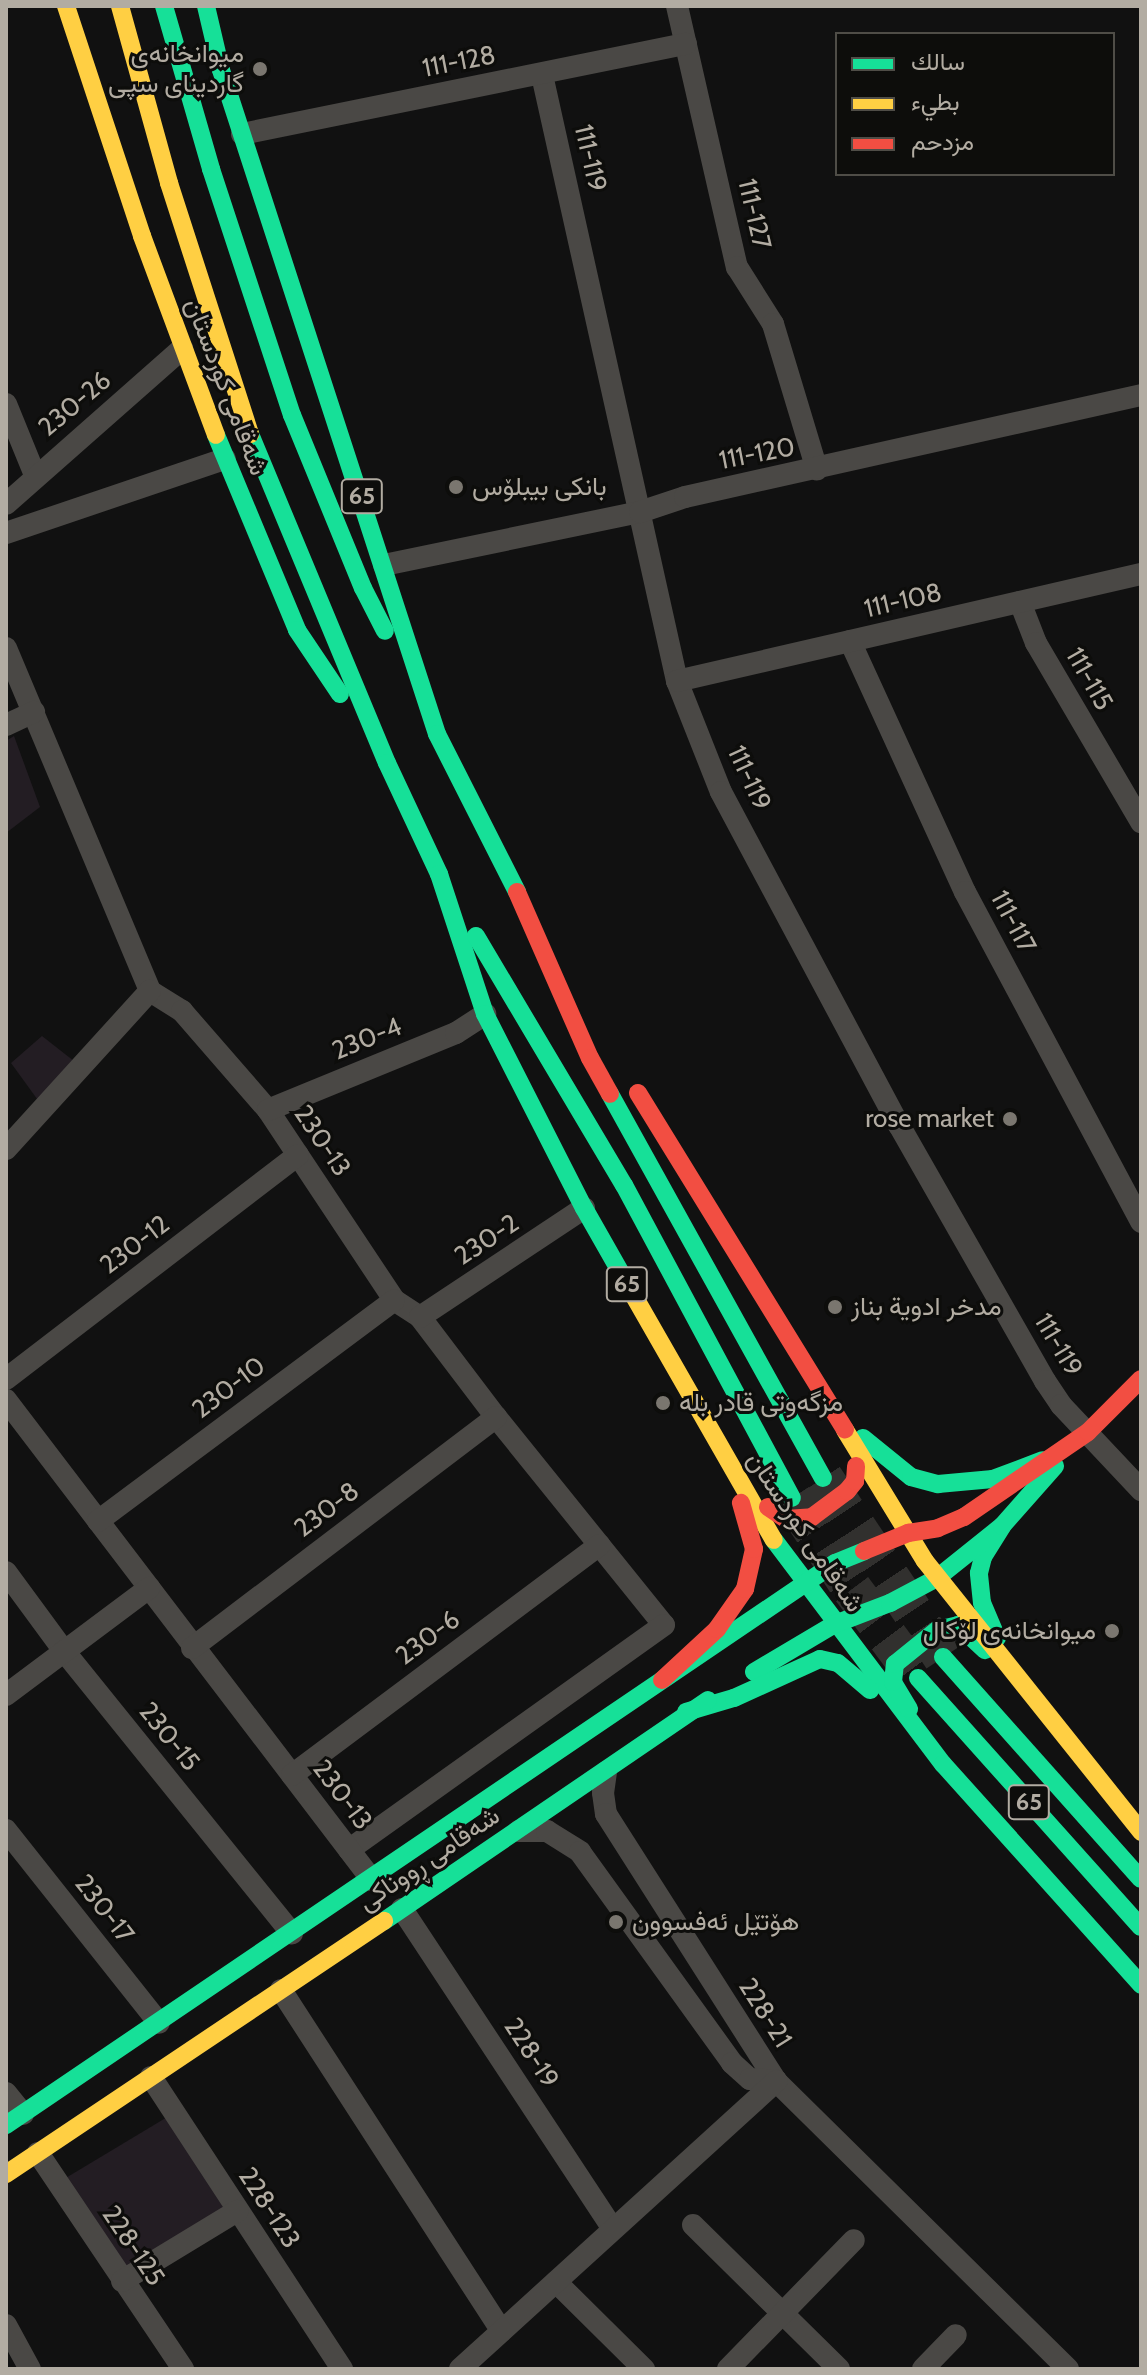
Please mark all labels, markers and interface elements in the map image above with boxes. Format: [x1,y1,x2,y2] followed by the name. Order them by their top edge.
[835,32,1115,176] legend
[108,38,244,100] place label: میوانخانەی گاردینای سپی
[420,40,498,84] street label: 111-128
[911,47,965,76] text: سالك
[251,60,269,78] marker: میوانخانەی گاردینای سپی
[911,87,960,116] text: بطيء
[567,121,613,195] street label: 111-119
[911,127,974,156] text: مزدحم
[731,176,777,252] street label: 111-127
[178,294,274,480] street label: شەقامی کوردستان
[32,365,118,443] street label: 230-26
[717,431,797,477] street label: 111-120
[472,471,607,503] place label: بانکی بیبلۆس
[340,476,384,516] road number: 65
[447,478,465,496] marker: بانکی بیبلۆس
[861,577,945,625] street label: 111-108
[1059,642,1119,716] street label: 111-115
[721,741,777,815] street label: 111-119
[984,885,1042,959] street label: 111-117
[328,1011,406,1067] street label: 230-4
[287,1100,357,1182] street label: 230-13
[865,1103,994,1135] place label: rose market
[1001,1110,1019,1128] marker: rose market
[449,1208,525,1272] street label: 230-2
[94,1209,176,1281] street label: 230-12
[605,1264,649,1304] road number: 65
[851,1291,1002,1323] place label: مدخر ادوية بناز
[826,1298,844,1316] marker: مدخر ادوية بناز
[1027,1308,1089,1382] street label: 111-119
[186,1351,272,1425] street label: 230-10
[679,1387,843,1419] place label: مزگەوتی قادر بلە
[654,1394,672,1412] marker: مزگەوتی قادر بلە
[740,1446,870,1618] street label: شەقامی کوردستان
[289,1476,365,1544] street label: 230-8
[390,1604,466,1672] street label: 230-6
[923,1615,1096,1647] place label: میوانخانەی لۆکال
[1103,1622,1121,1640] marker: میوانخانەی لۆکال
[132,1696,206,1778] street label: 230-15
[306,1754,378,1836] street label: 230-13
[1007,1782,1051,1822] road number: 65
[352,1800,506,1918] street label: شەقامی ڕووناکی
[68,1869,140,1949] street label: 230-17
[632,1906,799,1938] place label: هۆتێل ئەفسوون
[607,1913,625,1931] marker: هۆتێل ئەفسوون
[732,1973,798,2053] street label: 228-21
[497,2012,565,2094] street label: 228-19
[231,2162,307,2254] street label: 228-123
[95,2200,171,2292] street label: 228-125

